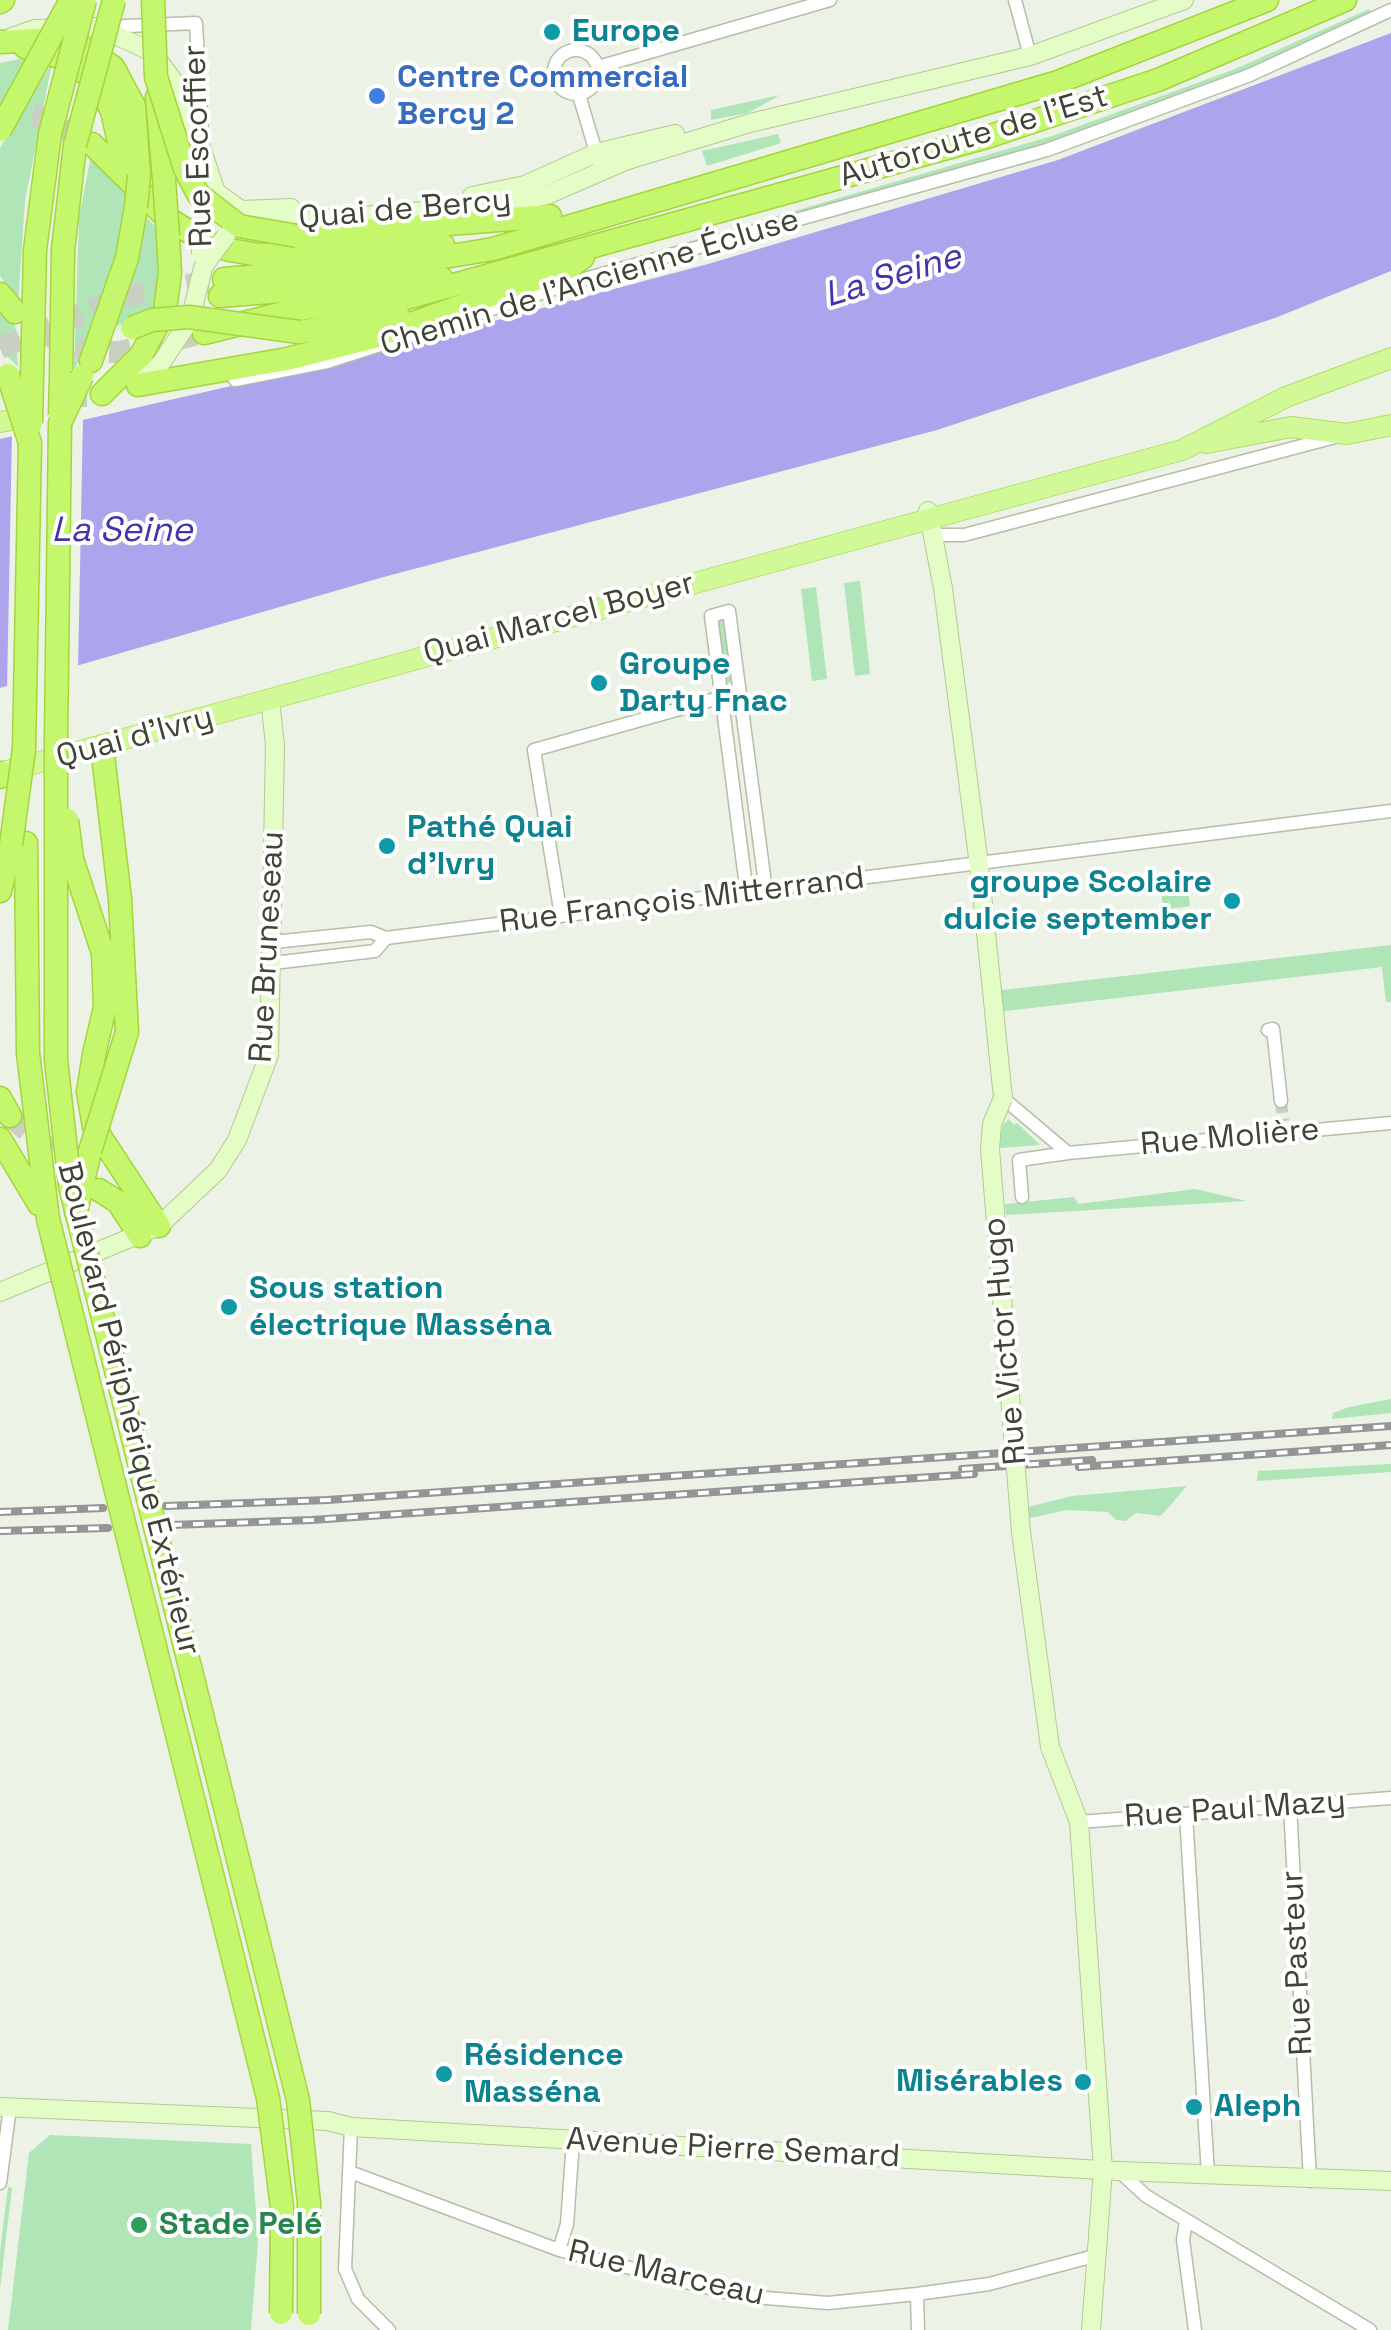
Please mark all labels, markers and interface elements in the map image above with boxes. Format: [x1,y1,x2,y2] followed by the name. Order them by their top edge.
[572,13,680,51] place label: Europe
[541,21,563,43] marker: Europe
[176,44,222,248] street label: Rue Escoffier
[397,59,688,134] place label: Centre Commercial Bercy 2
[835,78,1113,196] street label: Autoroute de l’Est
[366,85,388,107] marker: Centre Commercial Bercy 2
[297,182,513,238] street label: Quai de Bercy
[376,201,804,365] street label: Chemin de l'Ancienne Écluse
[819,236,967,318] water label: La Seine
[51,511,193,553] water label: La Seine
[419,564,699,674] street label: Quai Marcel Boyer
[619,646,788,721] place label: Groupe Darty Fnac
[588,672,610,694] marker: Groupe Darty Fnac
[52,699,218,777] street label: Quai d'Ivry
[407,809,573,884] place label: Pathé Quai d'Ivry
[243,830,293,1064] street label: Rue Bruneseau
[376,835,398,857] marker: Pathé Quai d'Ivry
[497,860,867,942] street label: Rue François Mitterrand
[943,864,1212,939] place label: groupe Scolaire dulcie september
[1221,890,1243,912] marker: groupe Scolaire dulcie september
[1139,1111,1321,1165] street label: Rue Molière
[48,1159,208,1659] street label: Boulevard Périphérique Extérieur
[976,1216,1036,1466] street label: Rue Victor Hugo
[249,1270,552,1345] place label: Sous station électrique Masséna
[218,1296,240,1318] marker: Sous station électrique Masséna
[1123,1783,1347,1837] street label: Rue Paul Mazy
[1274,1869,1322,2057] street label: Rue Pasteur
[464,2037,624,2112] place label: Résidence Masséna
[433,2063,455,2085] marker: Résidence Masséna
[896,2063,1063,2101] place label: Misérables
[1072,2071,1094,2093] marker: Misérables
[1214,2088,1301,2126] place label: Aleph
[1183,2096,1205,2118] marker: Aleph
[565,2121,901,2177] street label: Avenue Pierre Semard
[159,2206,323,2244] place label: Stade Pelé
[128,2214,150,2236] marker: Stade Pelé
[564,2233,768,2315] street label: Rue Marceau

